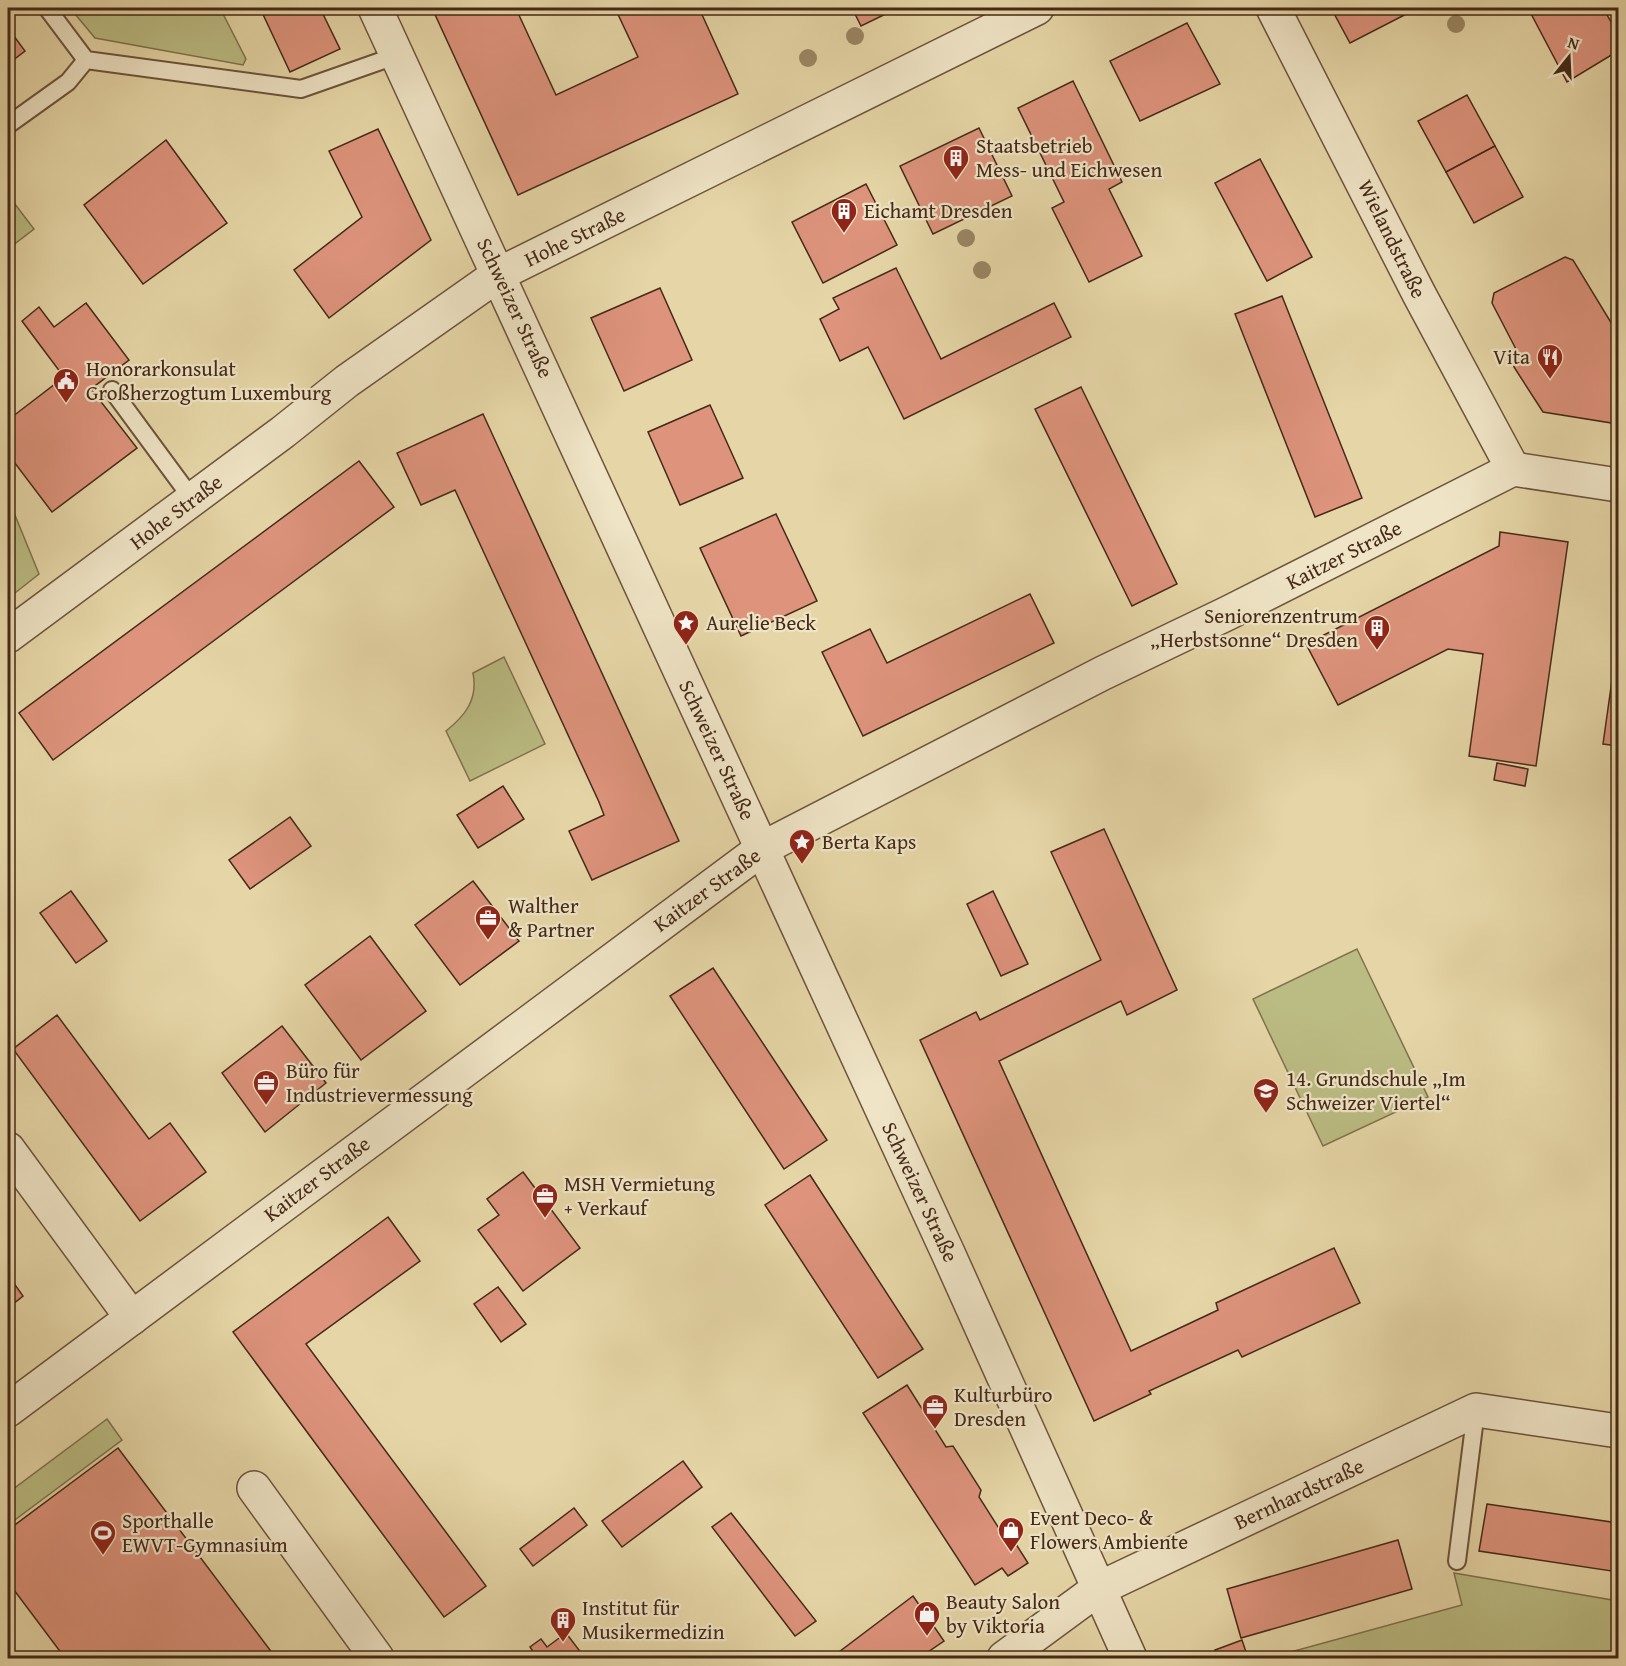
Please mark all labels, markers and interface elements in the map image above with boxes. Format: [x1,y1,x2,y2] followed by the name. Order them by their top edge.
[1539,27,1599,87] north arrow
[1565,30,1583,56] text: N
[976,130,1162,185] place label: Staatsbetrieb Mess- und Eichwesen
[941,143,971,181] building icon: Staatsbetrieb Mess- und Eichwesen
[1350,174,1435,304] street label: Wielandstraße
[864,195,1013,226] place label: Eichamt Dresden
[829,196,859,234] building icon: Eichamt Dresden
[519,199,631,274] street label: Hohe Straße
[469,232,562,383] street label: Schweizer Straße
[1493,341,1530,372] place label: Vita
[1535,342,1565,380] restaurant icon: Vita
[86,353,332,408] place label: Honorarkonsulat Großherzogtum Luxemburg
[51,366,81,404] public building icon: Honorarkonsulat Großherzogtum Luxemburg
[123,466,229,557] street label: Hohe Straße
[1281,512,1407,597] street label: Kaitzer Straße
[1150,600,1358,655] place label: Seniorenzentrum „Herbstsonne“ Dresden
[706,607,816,638] place label: Aurelie Beck
[671,608,701,646] place icon: Aurelie Beck
[1362,613,1392,651] building icon: Seniorenzentrum „Herbstsonne“ Dresden
[671,674,764,825] street label: Schweizer Straße
[822,826,916,857] place label: Berta Kaps
[787,827,817,865] place icon: Berta Kaps
[647,840,767,939] street label: Kaitzer Straße
[508,890,595,945] place label: Walther & Partner
[473,903,503,941] office icon: Walther & Partner
[286,1055,473,1110] place label: Büro für Industrievermessung
[1286,1063,1466,1118] place label: 14. Grundschule „Im Schweizer Viertel“
[251,1068,281,1106] office icon: Büro für Industrievermessung
[1251,1076,1281,1114] school or university icon: 14. Grundschule „Im Schweizer Viertel“
[874,1116,967,1267] street label: Schweizer Straße
[257,1128,377,1229] street label: Kaitzer Straße
[564,1168,716,1223] place label: MSH Vermietung + Verkauf
[530,1181,560,1219] office icon: MSH Vermietung + Verkauf
[954,1379,1052,1434] place label: Kulturbüro Dresden
[920,1392,950,1430] office icon: Kulturbüro Dresden
[1229,1450,1369,1537] street label: Bernhardstraße
[1030,1502,1188,1557] place label: Event Deco- & Flowers Ambiente
[122,1505,288,1560] place label: Sporthalle EWVT-Gymnasium
[996,1515,1026,1553] shop icon: Event Deco- & Flowers Ambiente
[88,1518,118,1556] sports icon: Sporthalle EWVT-Gymnasium
[946,1586,1060,1641] place label: Beauty Salon by Viktoria
[582,1592,725,1647] place label: Institut für Musikermedizin
[912,1599,942,1637] shop icon: Beauty Salon by Viktoria
[548,1605,578,1643] building icon: Institut für Musikermedizin

